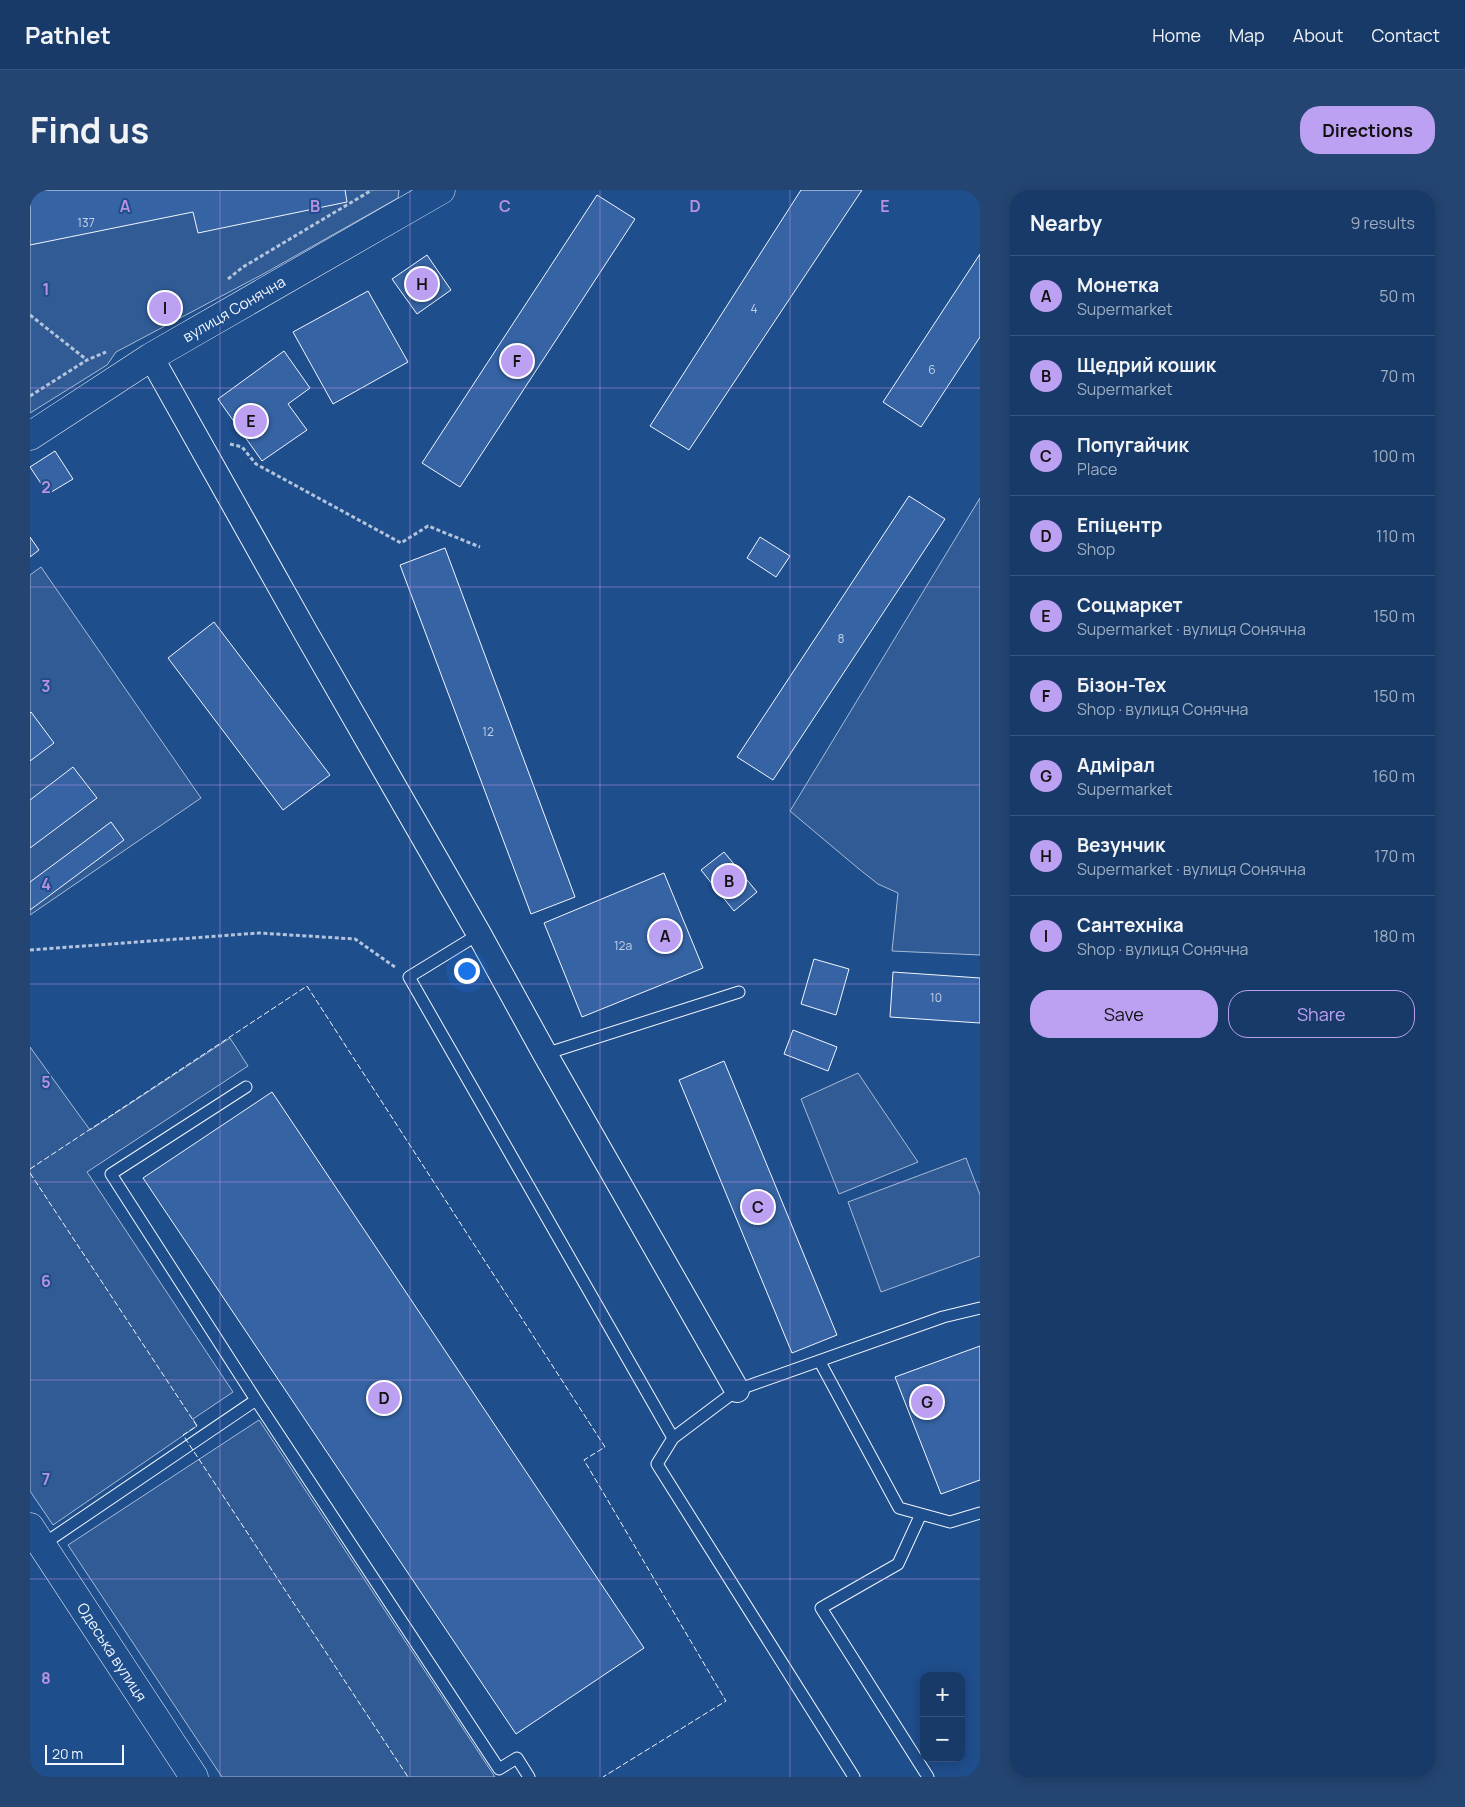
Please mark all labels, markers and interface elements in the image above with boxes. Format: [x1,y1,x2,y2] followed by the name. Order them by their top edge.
[25,18,111,51] text: Pathlet
[1152,23,1201,47] text: Home
[1229,23,1265,47] text: Map
[1293,23,1343,47] text: About
[1371,23,1440,47] text: Contact
[30,106,149,154] text: Find us
[1300,106,1435,154] button: Directions
[120,195,131,217] text: A
[310,195,320,217] text: B
[499,195,511,217] text: C
[689,195,701,217] text: D
[880,195,890,217] text: E
[1030,209,1102,237] text: Nearby
[1350,212,1415,234] text: 9 results
[77,214,95,231] house number: 137
[406,265,438,303] pin: H
[179,271,289,347] street label: вулиця Сонячна
[1077,272,1159,298] text: Монетка
[42,278,50,300] text: 1
[1041,285,1051,307] text: A
[1379,285,1415,307] text: 50 m
[149,289,181,327] pin: I
[1077,298,1173,320] text: Supermarket
[750,300,758,317] house number: 4
[501,342,533,380] pin: F
[1077,352,1216,378] text: Щедрий кошик
[928,361,936,378] house number: 6
[1041,365,1051,387] text: B
[1380,365,1415,387] text: 70 m
[1077,378,1173,400] text: Supermarket
[235,402,267,440] pin: E
[1077,432,1189,458] text: Попугайчик
[1040,445,1052,467] text: C
[1372,445,1415,467] text: 100 m
[1077,458,1117,480] text: Place
[41,476,51,498] text: 2
[1077,512,1162,538] text: Епіцентр
[1040,525,1052,547] text: D
[1376,525,1415,547] text: 110 m
[1077,538,1115,560] text: Shop
[1077,592,1183,618] text: Соцмаркет
[1041,605,1051,627] text: E
[1373,605,1415,627] text: 150 m
[1077,618,1306,640] text: Supermarket · вулиця Сонячна
[838,630,845,647] house number: 8
[1077,672,1166,698] text: Бізон-Тех
[41,675,51,697] text: 3
[1042,685,1050,707] text: F
[1373,685,1415,707] text: 150 m
[1077,698,1249,720] text: Shop · вулиця Сонячна
[482,723,494,740] house number: 12
[1077,752,1155,778] text: Адмірал
[1040,765,1052,787] text: G
[1372,765,1415,787] text: 160 m
[1077,778,1173,800] text: Supermarket
[1077,832,1165,858] text: Везунчик
[1040,845,1052,867] text: H
[1374,845,1415,867] text: 170 m
[1077,858,1306,880] text: Supermarket · вулиця Сонячна
[713,862,745,900] pin: B
[41,873,51,895] text: 4
[1077,912,1184,938] text: Сантехніка
[649,917,681,955] pin: A
[1044,925,1048,947] text: I
[1373,925,1415,947] text: 180 m
[614,937,632,954] house number: 12а
[1077,938,1249,960] text: Shop · вулиця Сонячна
[454,958,480,984] your location
[930,989,942,1006] house number: 10
[1030,990,1218,1038] button: Save
[1228,990,1415,1038] button: Share
[41,1071,51,1093] text: 5
[742,1188,774,1226] pin: C
[41,1270,51,1292] text: 6
[368,1379,400,1417] pin: D
[911,1383,943,1421] pin: G
[42,1468,50,1490] text: 7
[72,1598,152,1706] street label: Одеська вулиця
[41,1667,51,1689] text: 8
[920,1672,965,1762] map controls
[920,1672,965,1717] button: +
[920,1717,965,1762] button: −
[45,1742,124,1765] scale bar
[52,1744,83,1763] text: 20 m

